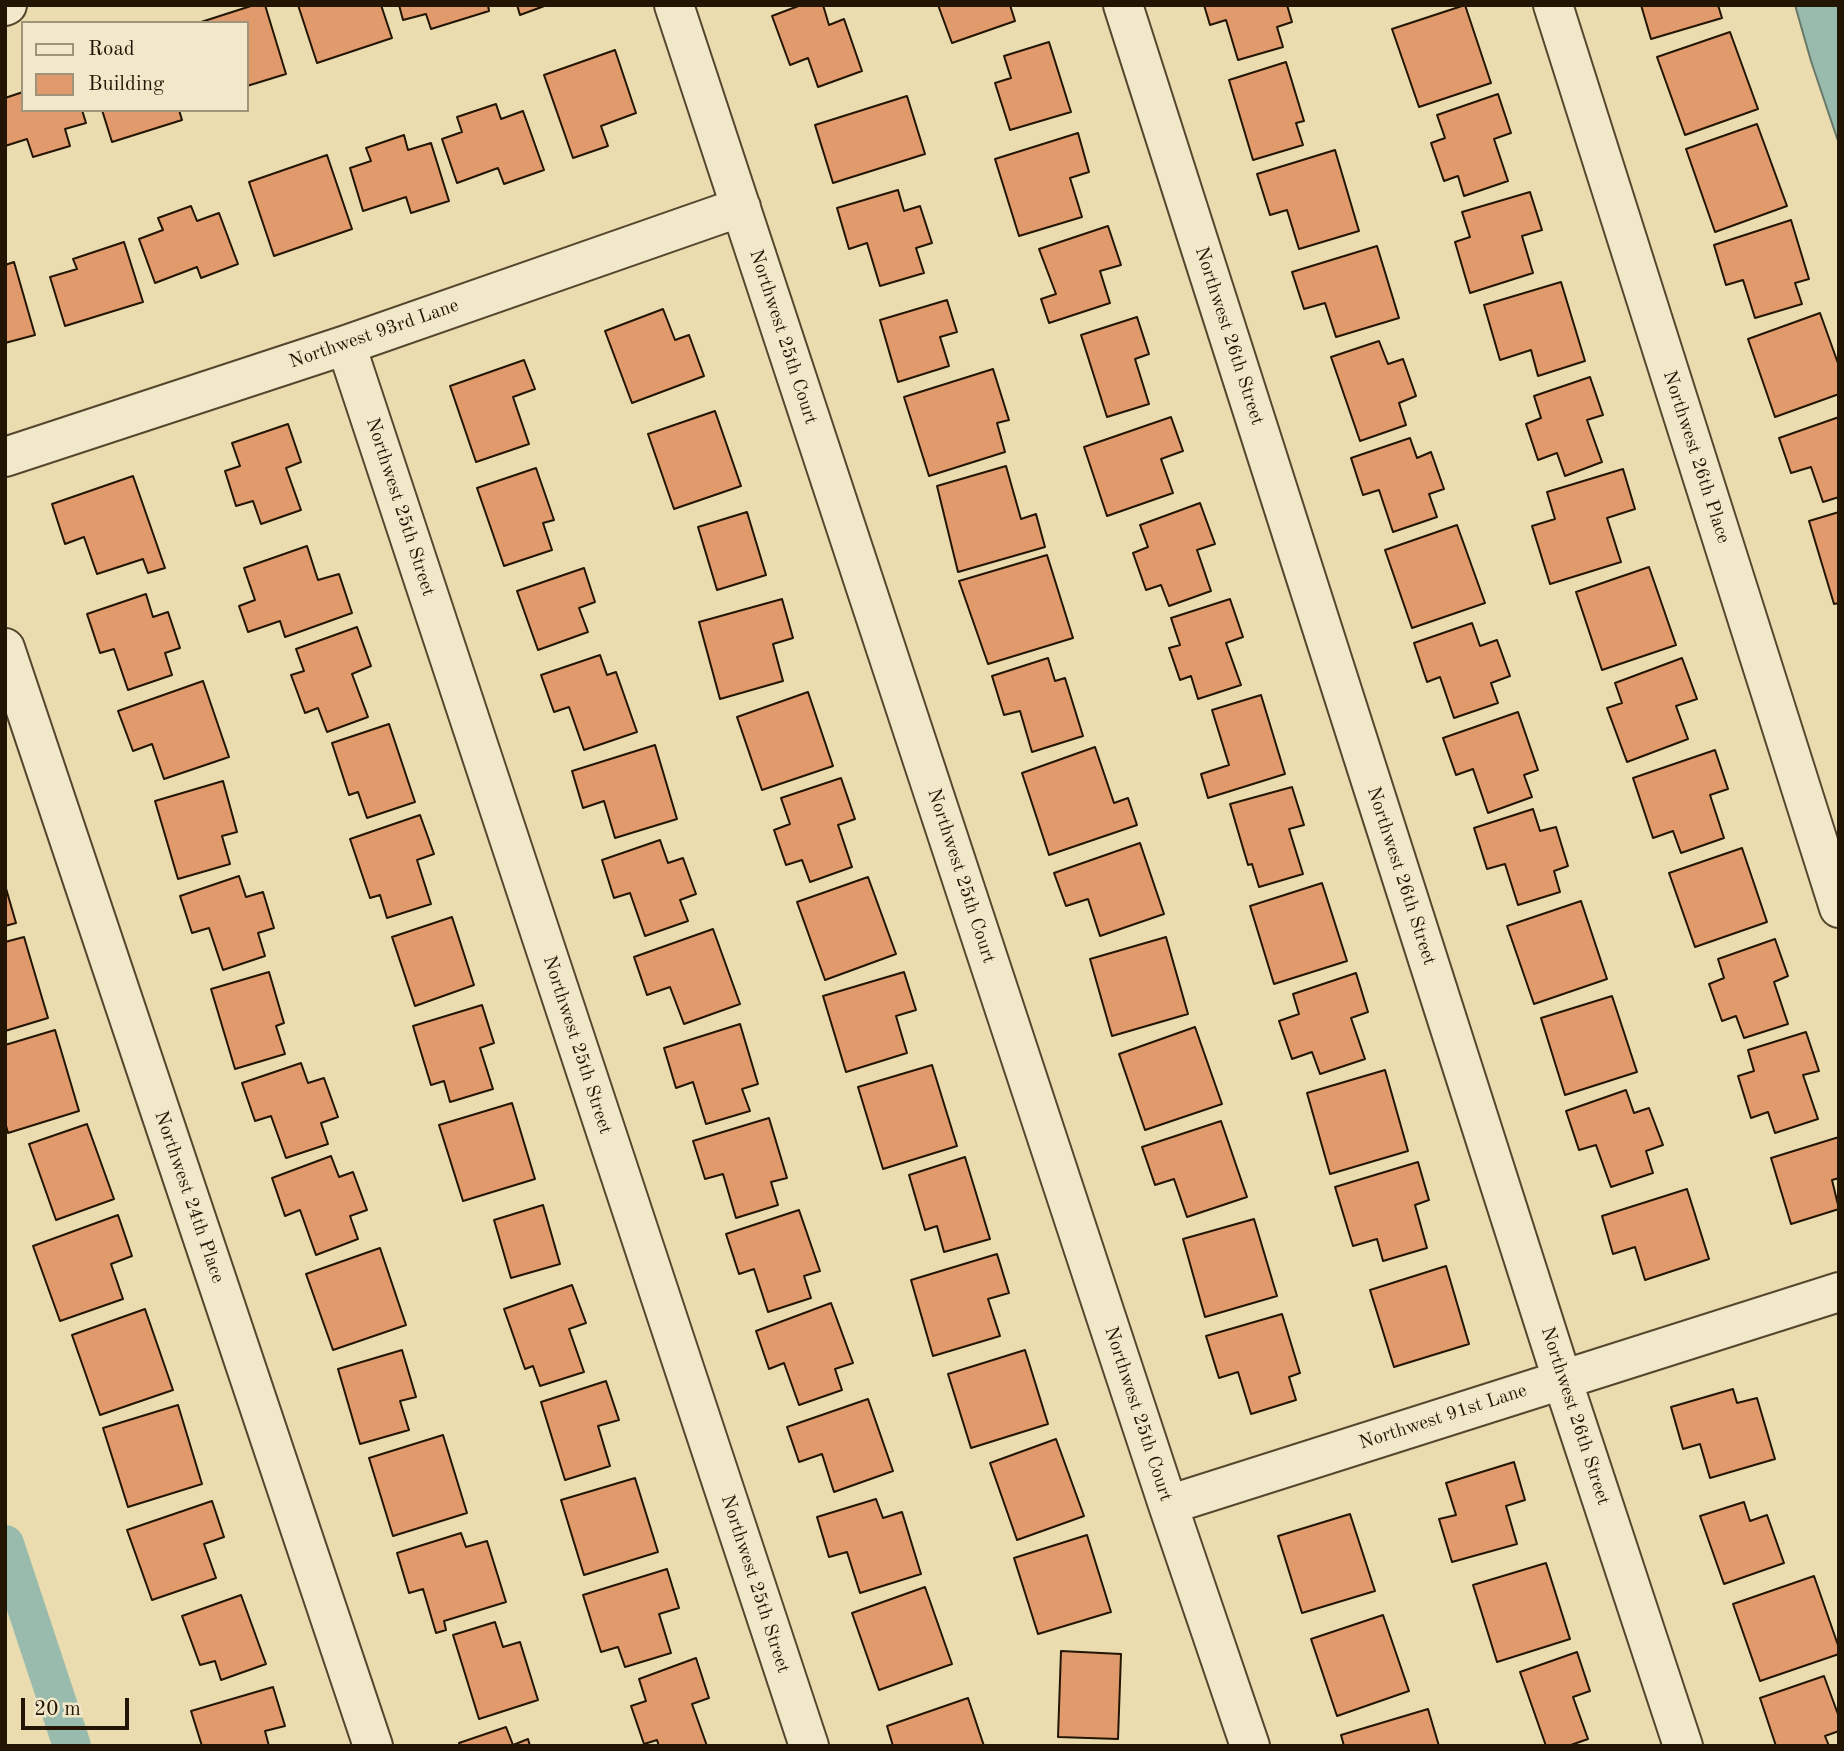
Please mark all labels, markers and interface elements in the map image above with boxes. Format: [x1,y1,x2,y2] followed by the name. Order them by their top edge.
[21,21,248,112] legend
[88,39,135,60] text: Road
[88,74,164,95] text: Building
[1189,244,1269,428] street label: Northwest 26th Street
[744,247,822,427] street label: Northwest 25th Court
[286,294,462,374] street label: Northwest 93rd Lane
[1657,368,1735,546] street label: Northwest 26th Place
[360,415,440,599] street label: Northwest 25th Street
[1361,784,1441,968] street label: Northwest 26th Street
[922,786,1000,966] street label: Northwest 25th Court
[537,953,617,1137] street label: Northwest 25th Street
[149,1108,229,1286] street label: Northwest 24th Place
[1099,1324,1177,1504] street label: Northwest 25th Court
[1535,1324,1615,1508] street label: Northwest 26th Street
[1356,1379,1530,1455] street label: Northwest 91st Lane
[715,1492,795,1676] street label: Northwest 25th Street
[24,1684,133,1728] scale bar
[34,1699,81,1720] text: 20 m

